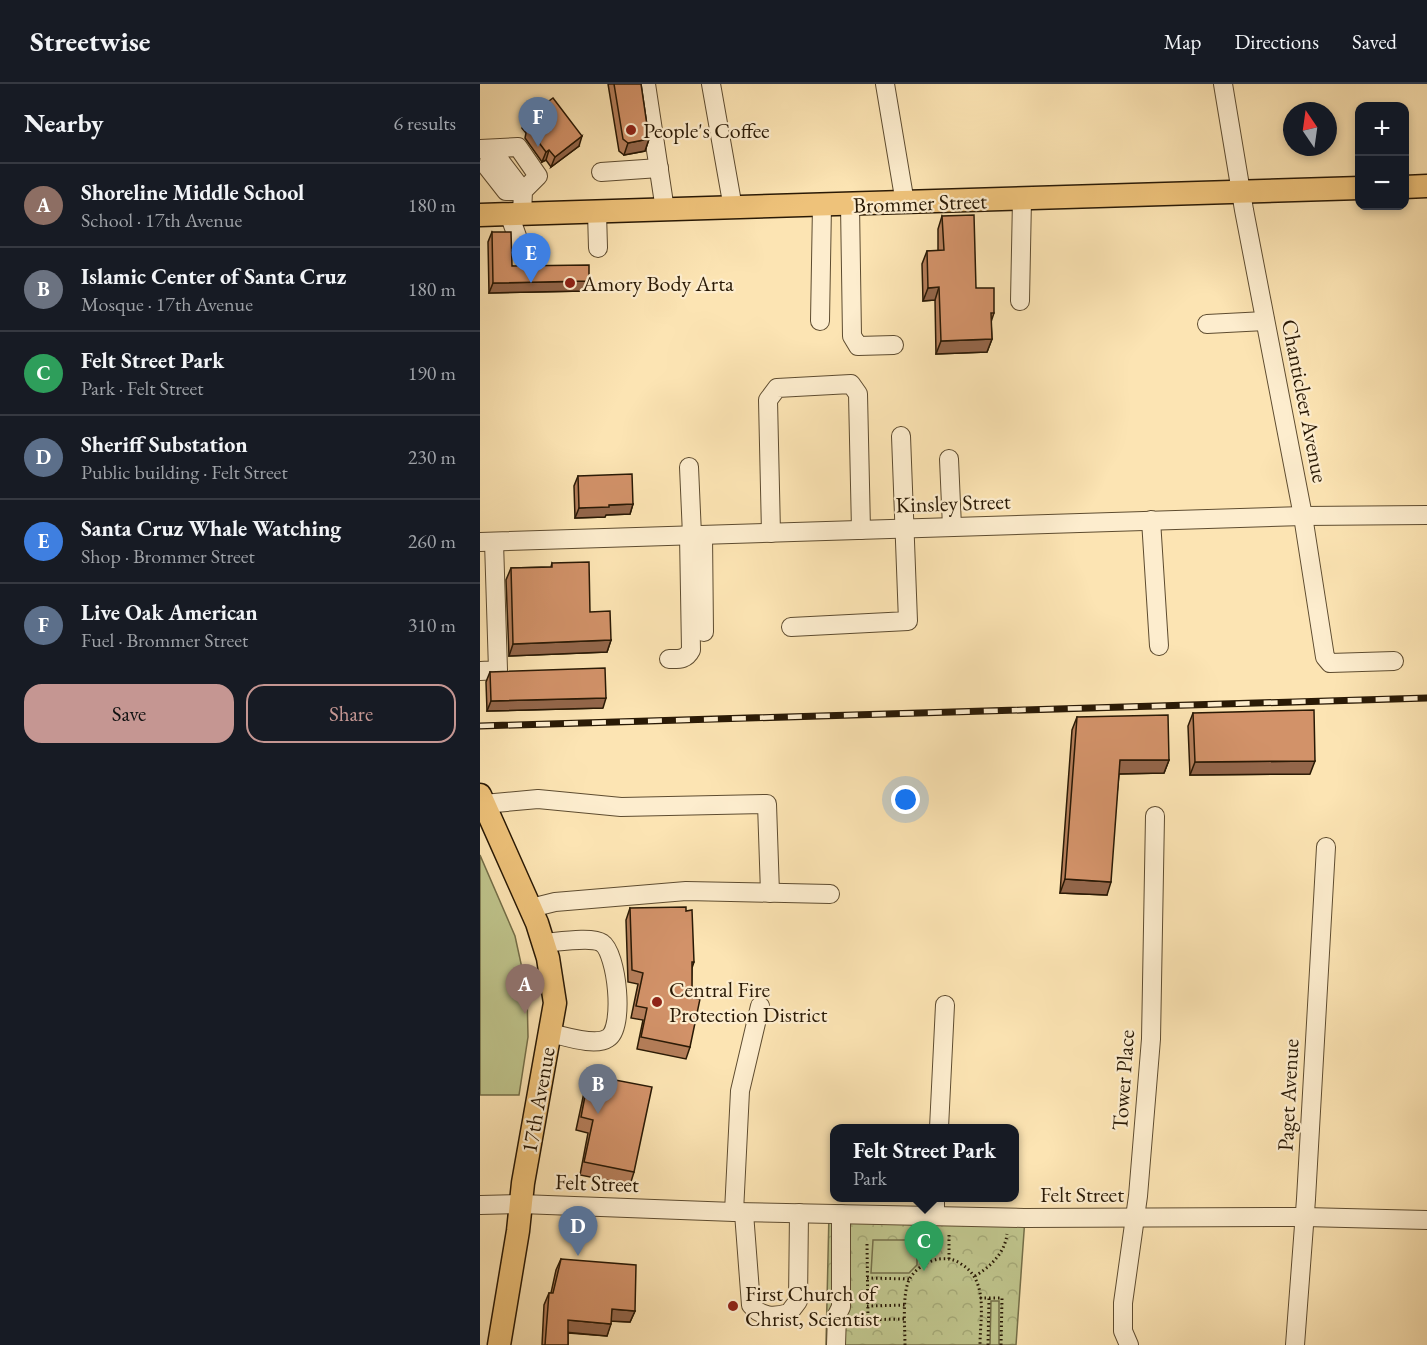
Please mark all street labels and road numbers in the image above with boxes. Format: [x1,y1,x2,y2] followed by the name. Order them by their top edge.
[853,186,988,220] street label: Brommer Street
[1275,317,1335,486] street label: Chanticleer Avenue
[895,486,1011,520] street label: Kinsley Street
[1105,1028,1141,1131] street label: Tower Place
[1271,1038,1305,1152] street label: Paget Avenue
[514,1044,562,1155] street label: 17th Avenue
[554,1167,640,1199] street label: Felt Street
[1040,1180,1124,1209] street label: Felt Street

